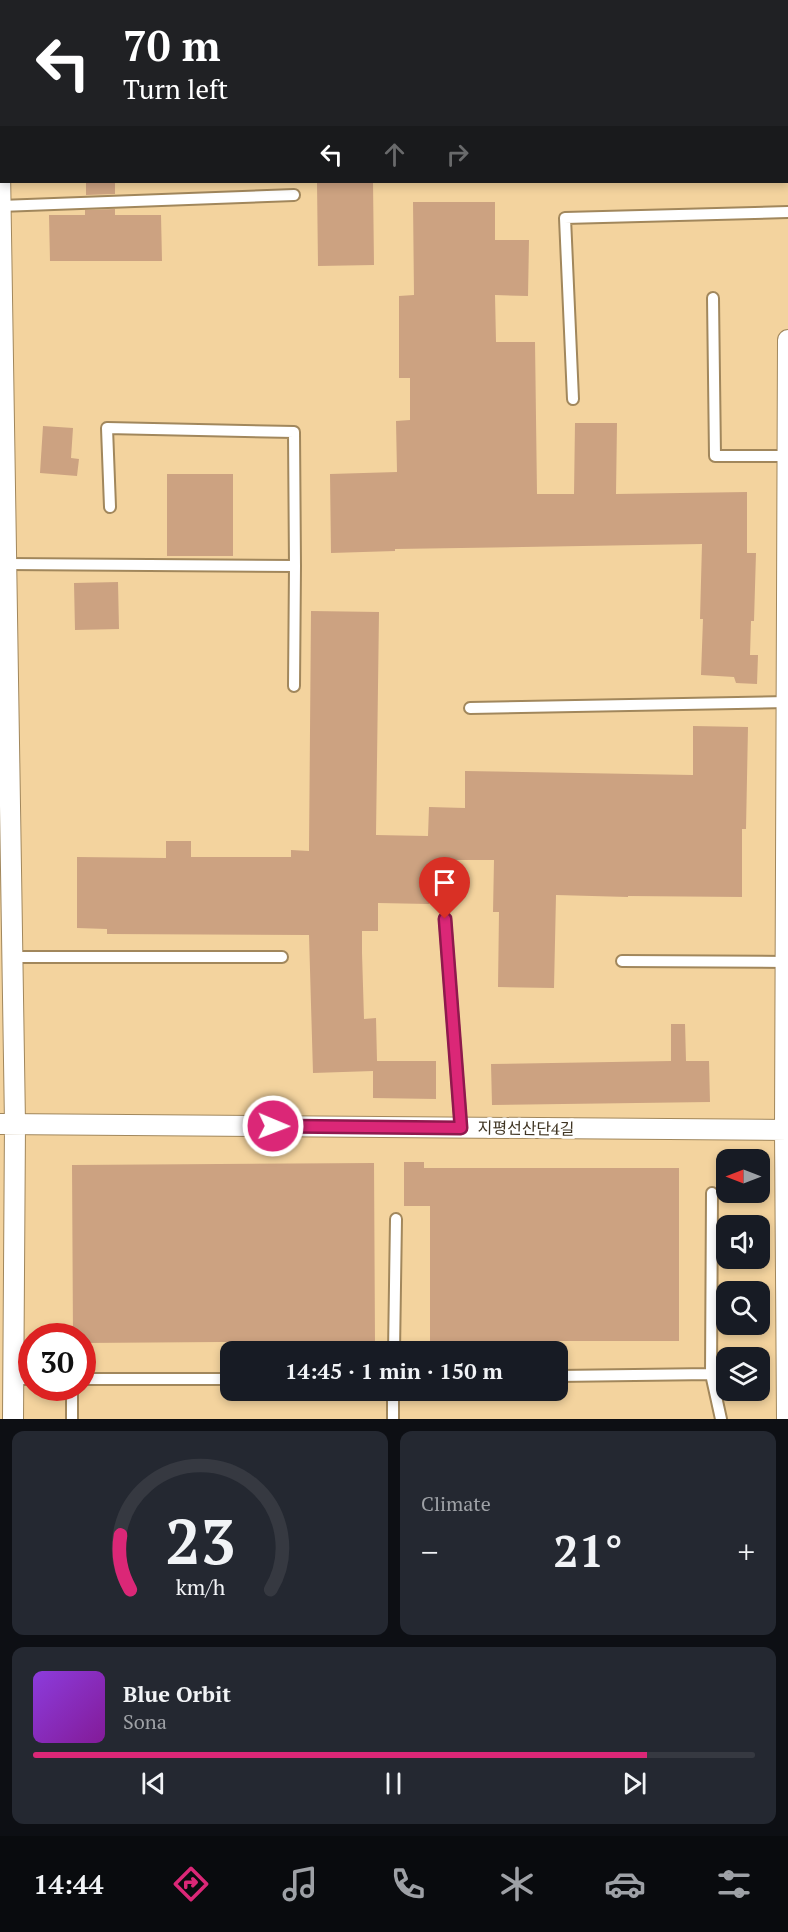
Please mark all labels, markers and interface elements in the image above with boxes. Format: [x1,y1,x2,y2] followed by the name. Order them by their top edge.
[123,17,221,73] text: 70 m
[24,24,102,102] icon: left
[123,71,228,107] text: Turn left
[315,138,348,171] icon: left
[378,138,411,171] icon: ahead
[441,138,474,171] icon: right
[419,857,470,919] pin
[428,866,461,899] icon: arrive
[241,1094,305,1158] position arrow
[477,1116,575,1140] street label: 지평선산단4길
[716,1149,770,1203] north arrow
[716,1149,770,1401] map controls
[716,1215,770,1269] button: sound
[716,1281,770,1335] button: search
[18,1323,96,1401] speed limit sign: 30
[716,1347,770,1401] button: layers
[285,1356,503,1385] text: 14:45 · 1 min · 150 m
[421,1490,491,1517] text: Climate
[165,1499,235,1582] text: 23
[553,1520,623,1580] text: 21°
[421,1530,439,1573] text: −
[737,1530,755,1573] text: +
[175,1573,225,1601] text: km/h
[123,1679,231,1708] text: Blue Orbit
[123,1708,167,1735] text: Sona
[137,1767,170,1800] icon: previous
[377,1767,410,1800] icon: pause
[618,1767,651,1800] icon: next
[170,1863,212,1905] icon: directions
[279,1863,321,1905] icon: music
[387,1863,429,1905] icon: phone
[496,1863,538,1905] icon: climate
[604,1863,646,1905] icon: car
[713,1863,755,1905] icon: filters
[33,1866,104,1902] text: 14:44

